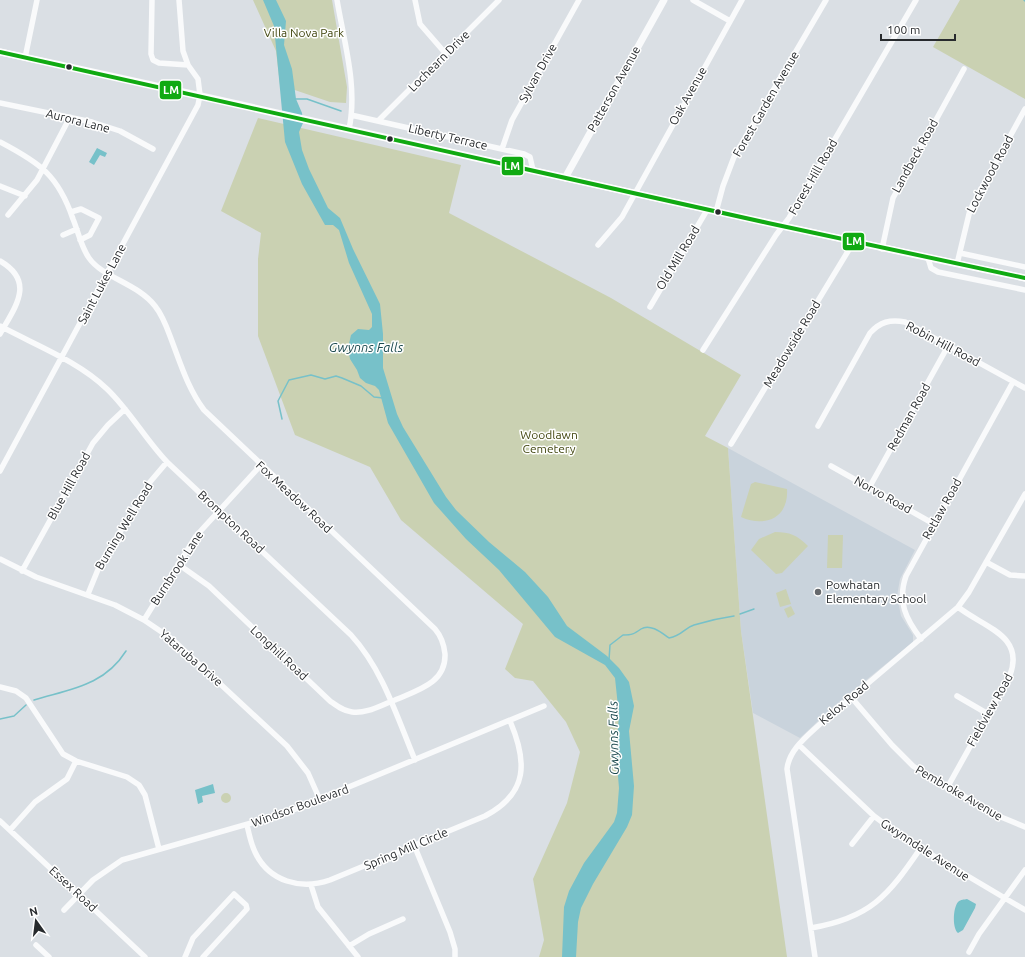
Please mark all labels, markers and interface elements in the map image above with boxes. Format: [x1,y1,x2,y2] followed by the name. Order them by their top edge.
[881,16,955,42] scale bar
[887,23,920,36] text: 100 m
[264,26,344,39] park label: Villa Nova Park
[405,27,472,94] street label: Lochearn Drive
[516,41,559,104] street label: Sylvan Drive
[585,44,643,134] street label: Patterson Avenue
[730,49,801,159] street label: Forest Garden Avenue
[64,62,74,72] unlabelled marker
[666,64,709,127] street label: Oak Avenue
[159,80,182,100] line badge: LM
[163,84,179,96] text: LM
[45,106,111,135] street label: Aurora Lane
[889,117,940,195] street label: Landbeck Road
[407,121,489,152] street label: Liberty Terrace
[964,133,1015,215] street label: Lockwood Road
[385,134,395,144] unlabelled marker
[786,137,839,217] street label: Forest Hill Road
[501,156,524,176] line badge: LM
[504,160,520,172] text: LM
[713,207,723,217] unlabelled marker
[653,223,702,292] street label: Old Mill Road
[842,232,865,251] line badge: LM
[846,235,862,247] text: LM
[75,241,128,326] street label: Saint Lukes Lane
[761,298,823,389] street label: Meadowside Road
[904,319,982,369] street label: Robin Hill Road
[329,340,404,354] water label: Gwynns Falls
[885,381,932,453] street label: Redman Road
[520,428,578,455] park label: Woodlawn Cemetery
[45,450,92,522] street label: Blue Hill Road
[254,458,335,535] street label: Fox Meadow Road
[852,473,914,516] street label: Norvo Road
[919,476,964,542] street label: Retlaw Road
[92,480,155,572] street label: Burning Well Road
[196,488,267,556] street label: Brompton Road
[148,528,205,607] street label: Burnbrook Lane
[826,578,926,605] place label: Powhatan Elementary School
[813,587,823,597] marker: Powhatan Elementary School
[248,623,311,682] street label: Longhill Road
[157,627,226,689] street label: Yataruba Drive
[964,671,1015,748] street label: Fieldview Road
[816,678,871,727] street label: Kelox Road
[605,700,621,775] water label: Gwynns Falls
[913,762,1005,823] street label: Pembroke Avenue
[249,782,350,829] street label: Windsor Boulevard
[878,816,972,883] street label: Gwynndale Avenue
[362,825,450,872] street label: Spring Mill Circle
[47,863,100,914] street label: Essex Road
[16,901,56,941] north arrow
[28,904,39,918] text: N

